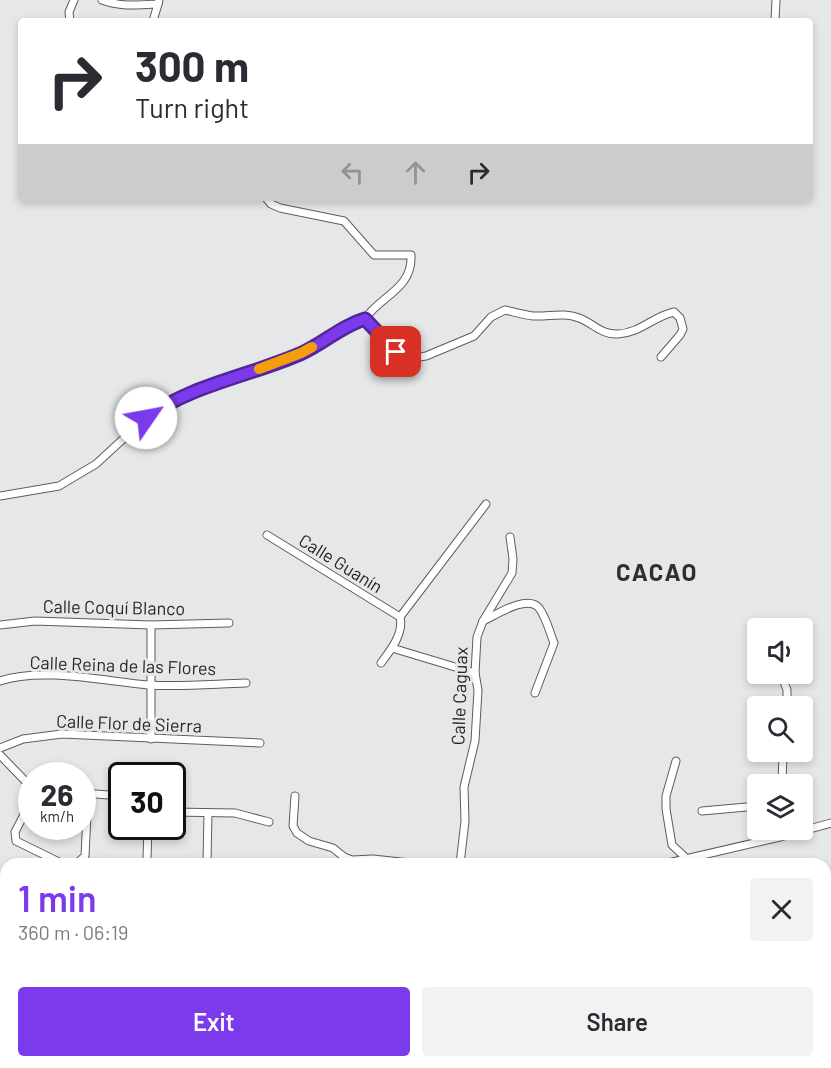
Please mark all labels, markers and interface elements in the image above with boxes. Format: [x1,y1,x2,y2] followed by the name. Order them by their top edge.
[135,40,249,90] text: 300 m
[36,42,114,120] icon: right
[135,91,249,123] text: Turn right
[336,156,369,189] icon: left
[399,156,432,189] icon: ahead
[462,156,495,189] icon: right
[370,326,421,377] pin
[379,335,412,368] icon: arrive
[114,386,178,450] position arrow
[295,529,387,597] street label: Calle Guanín
[616,557,698,586] district label: CACAO
[43,595,185,619] street label: Calle Coquí Blanco
[747,618,813,840] map controls
[747,618,813,684] button: sound
[446,646,472,746] street label: Calle Caguax
[29,651,217,679] street label: Calle Reina de las Flores
[747,696,813,762] button: search
[56,709,202,737] street label: Calle Flor de Sierra
[108,762,186,840] speed limit sign: 30
[747,774,813,840] button: layers
[41,776,73,812] text: 26
[40,807,74,825] text: km/h
[18,876,97,919] text: 1 min
[750,878,813,941] button: close
[18,920,128,944] text: 360 m · 06:19
[18,987,410,1056] button: Exit
[422,987,813,1056] button: Share

